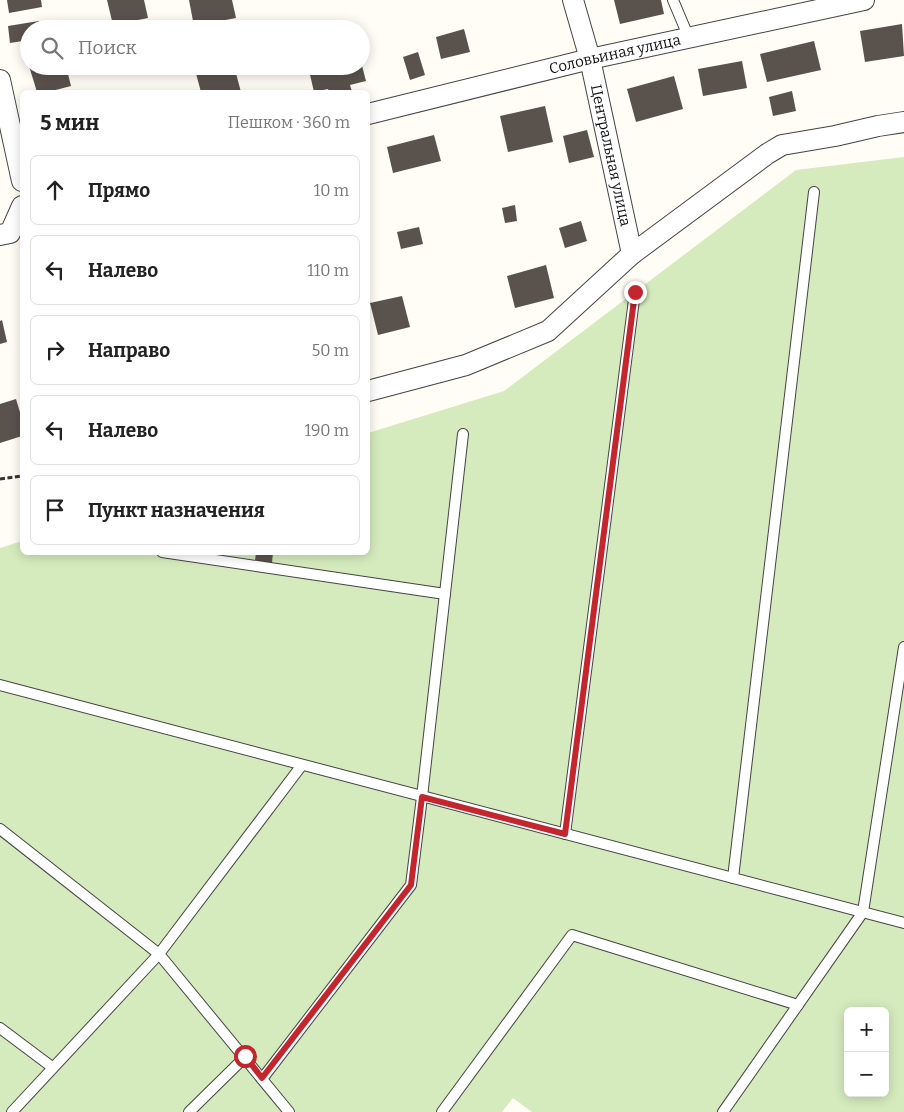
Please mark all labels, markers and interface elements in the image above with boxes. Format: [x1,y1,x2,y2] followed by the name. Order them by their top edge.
[20,20,370,75] search box
[547,31,682,78] street label: Соловьиная улица
[38,34,66,62] icon: search
[78,36,137,59] text: Поиск
[587,83,635,228] street label: Центральная улица
[40,110,99,136] text: 5 мин
[228,113,350,132] text: Пешком · 360 m
[41,176,69,204] icon: ahead
[88,179,150,202] text: Прямо
[314,181,349,200] text: 10 m
[41,256,69,284] icon: left
[88,259,158,282] text: Налево
[307,261,349,280] text: 110 m
[624,281,647,304] route end
[41,336,69,364] icon: right
[88,339,170,362] text: Направо
[312,341,349,360] text: 50 m
[41,416,69,444] icon: left
[88,419,158,442] text: Налево
[304,421,349,440] text: 190 m
[41,496,69,524] icon: arrive
[88,499,265,522] text: Пункт назначения
[844,1007,889,1097] map controls
[844,1007,889,1052] button: +
[234,1045,257,1068] route start
[844,1052,889,1097] button: −

